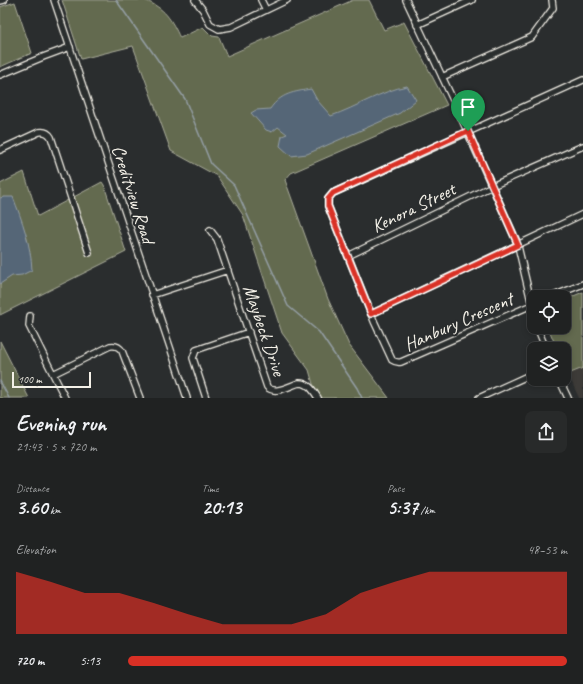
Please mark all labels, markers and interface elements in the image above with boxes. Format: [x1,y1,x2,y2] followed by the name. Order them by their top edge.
[451,90,485,131] pin
[457,96,479,118] icon: arrive
[106,142,161,249] street label: Creditview Road
[368,177,461,238] street label: Kenora Street
[237,282,291,381] street label: Maybeck Drive
[400,286,519,357] street label: Hanbury Crescent
[527,290,571,386] map controls
[527,290,571,334] button: locate
[527,342,571,386] button: layers
[12,370,91,389] scale bar
[18,372,42,386] text: 100 m
[16,410,106,438] text: Evening run
[525,411,567,453] button: share
[16,439,97,455] text: 21:43 · 5 × 720 m
[16,481,49,495] text: Distance
[202,481,219,495] text: Time
[387,481,404,495] text: Pace
[16,495,47,520] text: 3.60
[202,495,242,520] text: 20:13
[387,495,418,520] text: 5:37
[47,503,61,517] text: km
[418,503,435,517] text: /km
[16,542,56,558] text: Elevation
[527,542,567,558] text: 48–53 m
[16,653,44,669] text: 720 m
[80,653,100,669] text: 5:13

